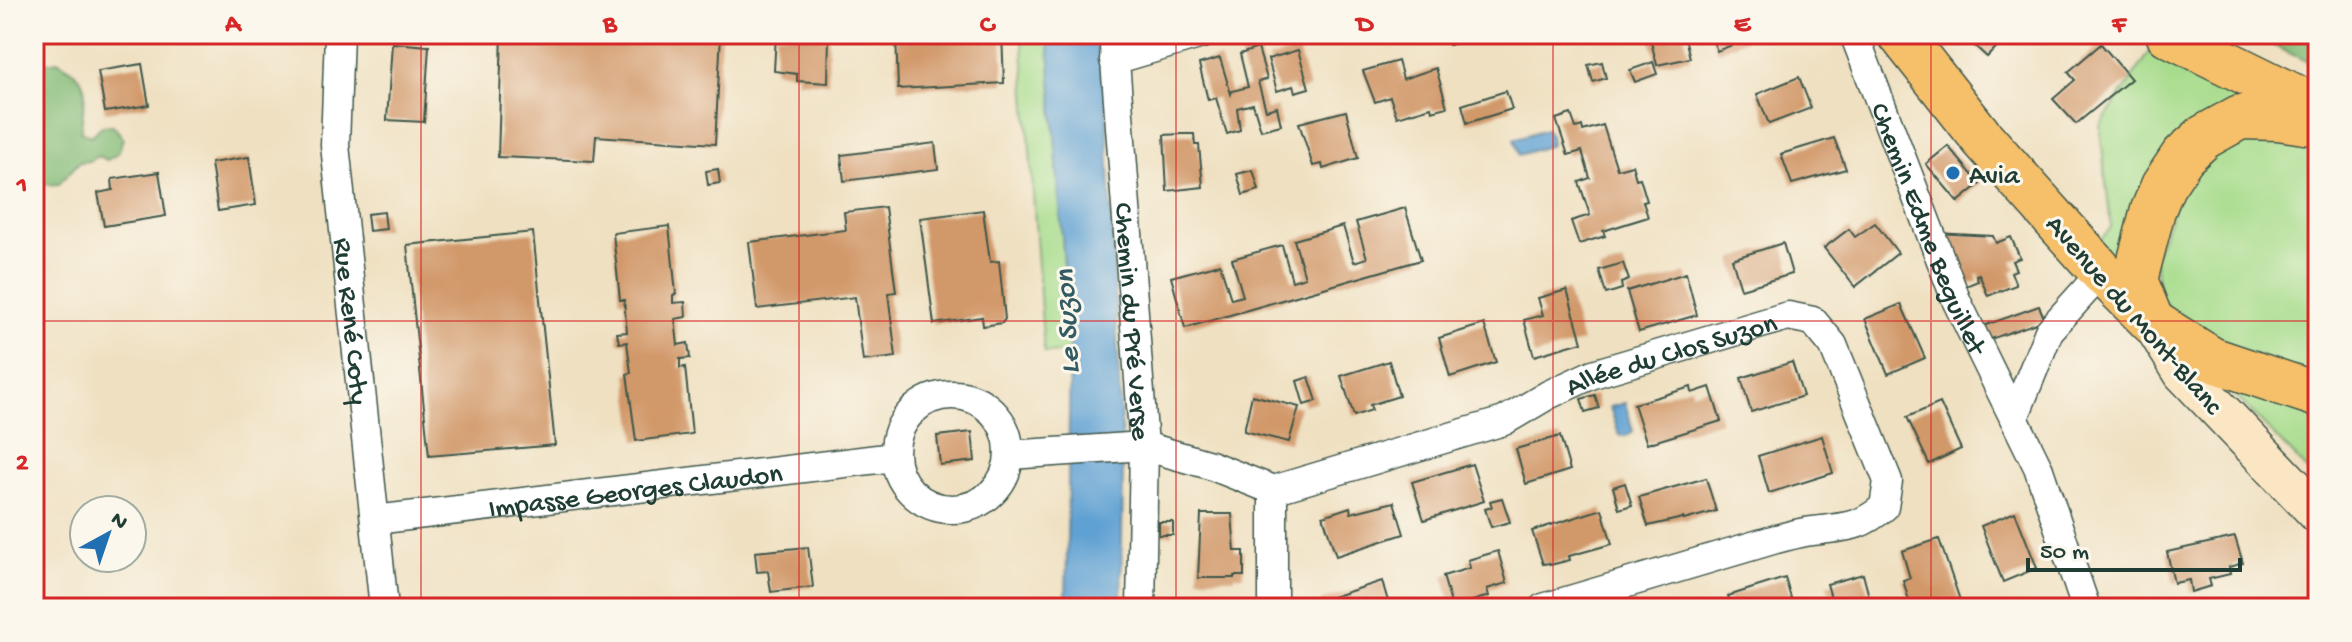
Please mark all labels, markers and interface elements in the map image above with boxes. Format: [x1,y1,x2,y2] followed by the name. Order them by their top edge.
[224,11,242,42] text: A
[602,11,618,42] text: B
[980,11,997,42] text: C
[1355,11,1375,42] text: D
[1734,11,1752,42] text: E
[2111,11,2127,42] text: F
[1861,99,1993,363] street label: Chemin Edme Beguillet
[1969,161,2021,194] place label: Avia
[1944,164,1962,182] marker: Avia
[16,172,27,203] text: 1
[1105,202,1156,442] street label: Chemin du Pré Verse
[2037,210,2229,423] street label: Avenue du Mont-Blanc
[324,236,374,407] street label: Rue René Coty
[1049,268,1090,375] water label: Le Suzon
[1561,308,1782,406] street label: Allée du Clos Suzon
[16,449,29,480] text: 2
[487,459,785,527] street label: Impasse Georges Claudon
[68,494,148,574] north arrow
[104,507,132,536] text: N
[2028,522,2240,572] scale bar
[2040,539,2089,568] text: 50 m

